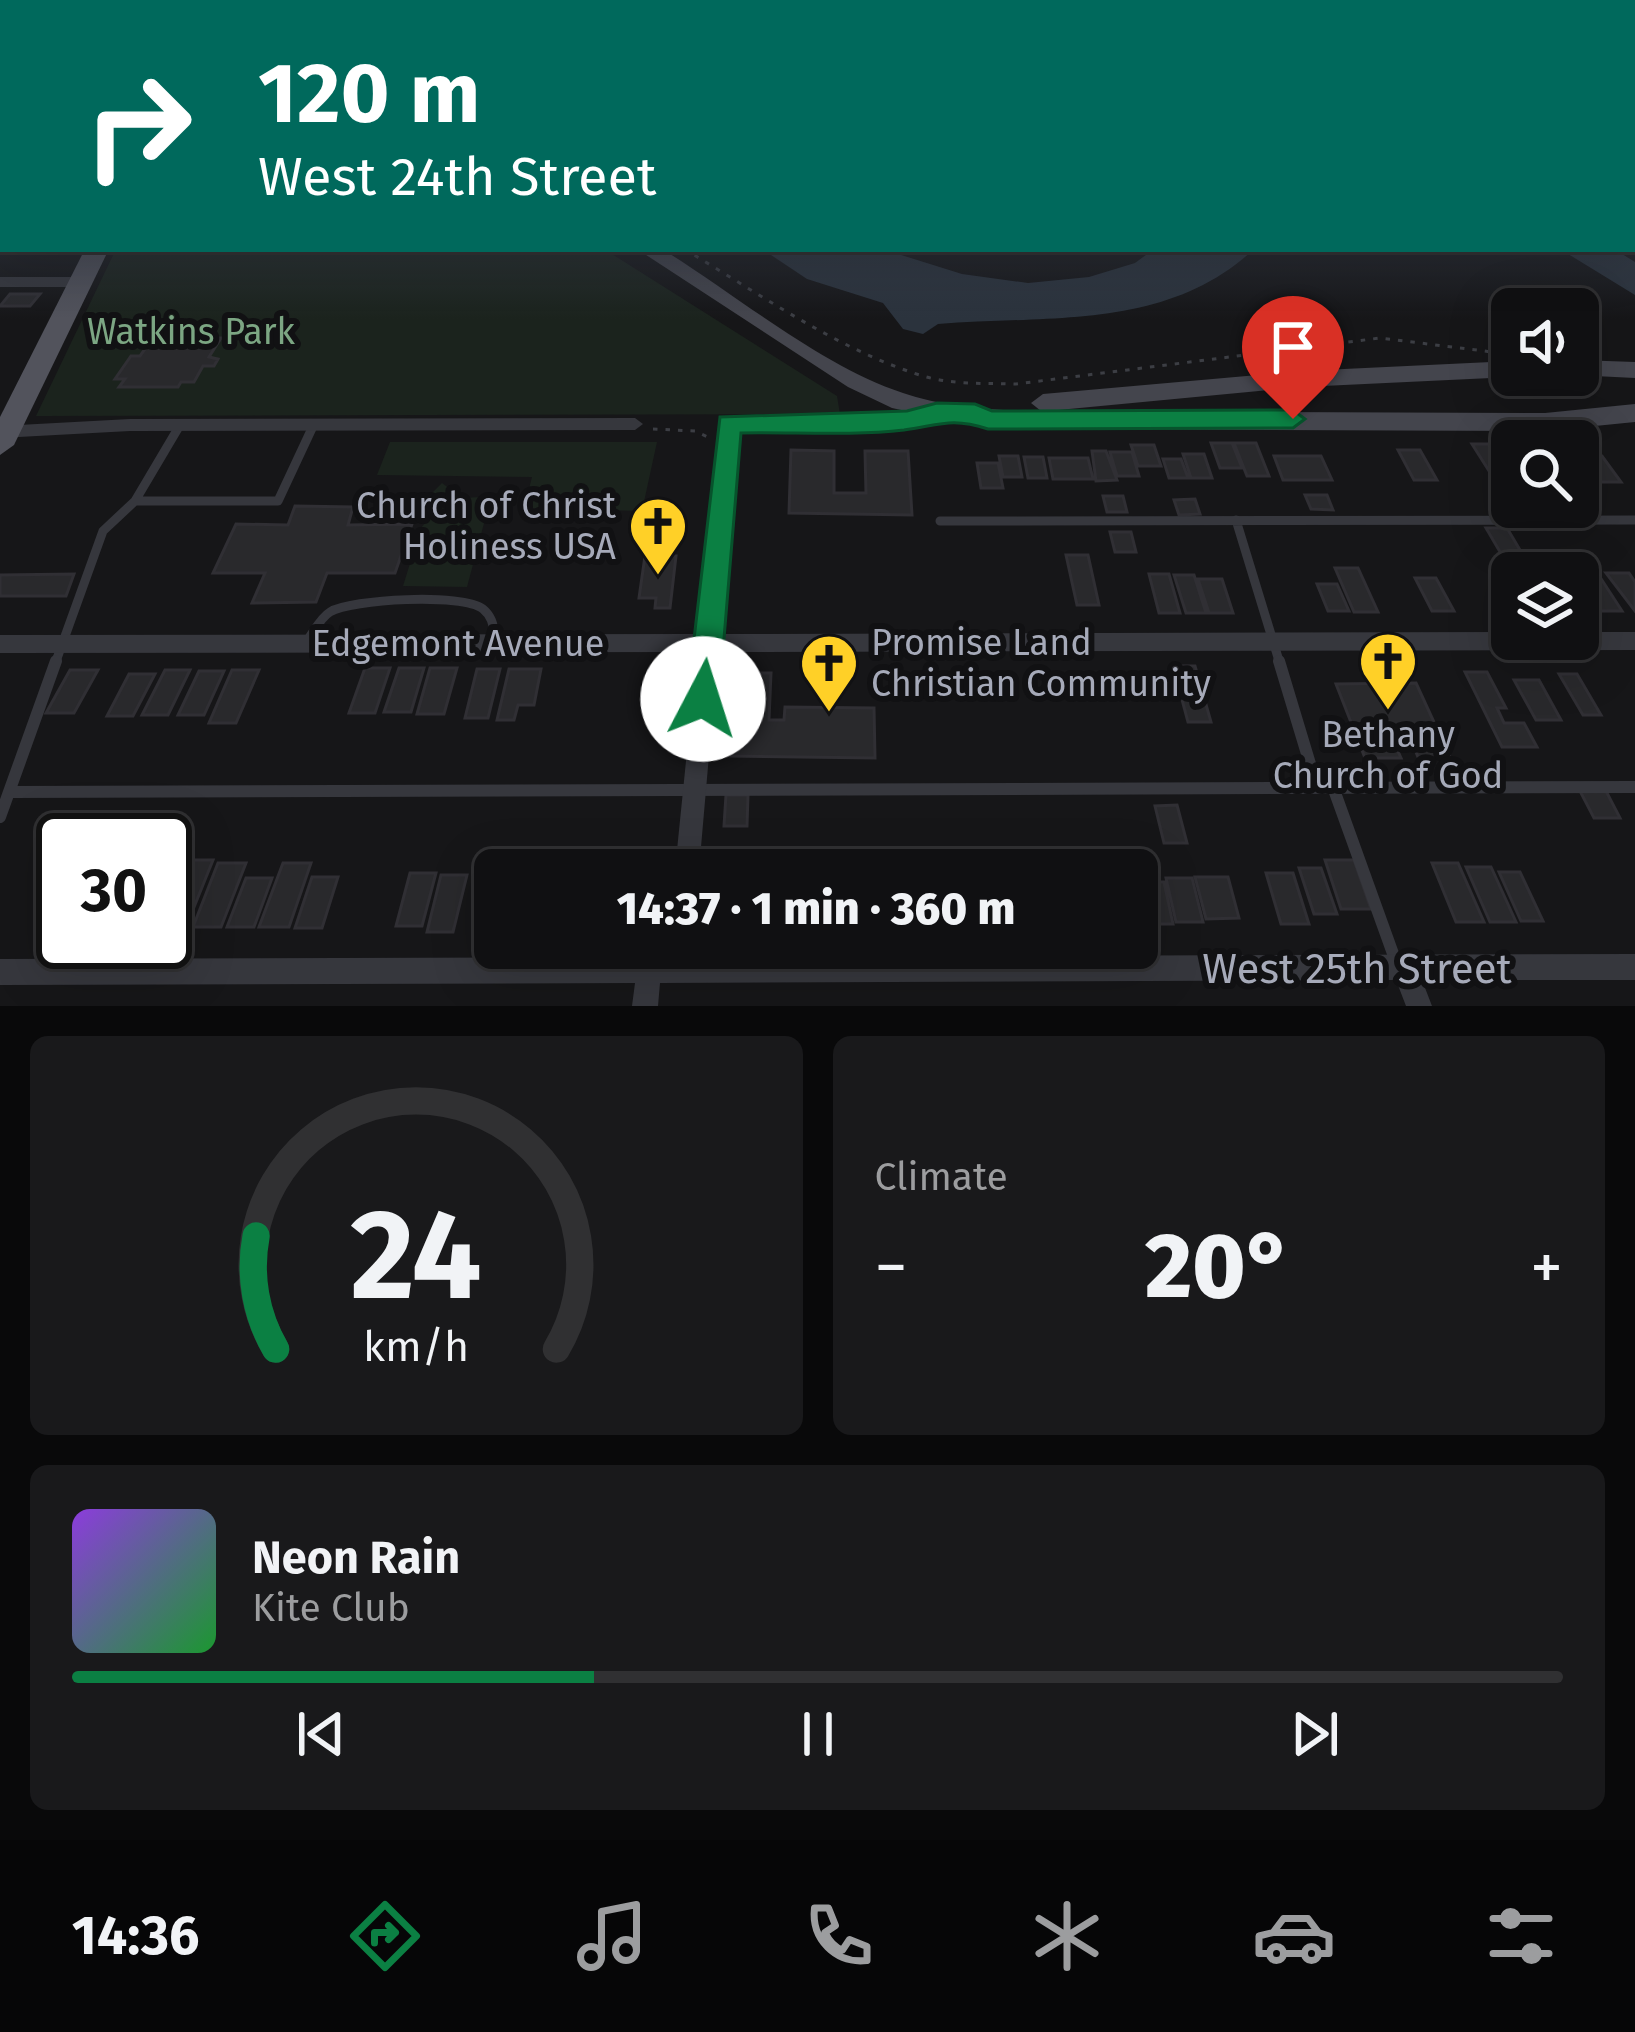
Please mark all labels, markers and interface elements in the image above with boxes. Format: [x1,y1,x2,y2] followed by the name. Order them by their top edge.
[258,43,480,144] text: 120 m
[60,48,216,204] icon: right
[258,145,656,209] text: West 24th Street
[1491,288,1599,660] map controls
[1491,288,1599,396] button: sound
[1242,296,1344,419] pin
[87,310,296,354] park label: Watkins Park
[1260,314,1326,380] icon: arrive
[1491,420,1599,528] button: search
[356,484,616,569] place label: Church of Christ Holiness USA
[627,495,689,577] church icon: Church of Christ Holiness USA
[1491,552,1599,660] button: layers
[871,621,1211,706] place label: Promise Land Christian Community
[312,622,604,666] street label: Edgemont Avenue
[1357,630,1419,712] church icon: Bethany Church of God
[798,632,860,714] church icon: Promise Land Christian Community
[640,636,766,762] position arrow
[1273,713,1503,798] place label: Bethany Church of God
[36,813,192,969] speed limit sign: 30
[617,882,1015,936] text: 14:37 · 1 min · 360 m
[1202,944,1513,994] street label: West 25th Street
[875,1154,1008,1200] text: Climate
[351,1181,482,1331] text: 24
[1145,1213,1292,1321] text: 20°
[875,1228,908,1307] text: −
[1530,1228,1563,1307] text: +
[363,1320,469,1371] text: km/h
[252,1531,460,1585] text: Neon Rain
[252,1585,410,1631] text: Kite Club
[288,1701,354,1767] icon: previous
[785,1701,851,1767] icon: pause
[1282,1701,1348,1767] icon: next
[343,1894,427,1978] icon: directions
[570,1894,654,1978] icon: music
[797,1894,881,1978] icon: phone
[1025,1894,1109,1978] icon: climate
[1252,1894,1336,1978] icon: car
[1479,1894,1563,1978] icon: filters
[72,1904,200,1968] text: 14:36

